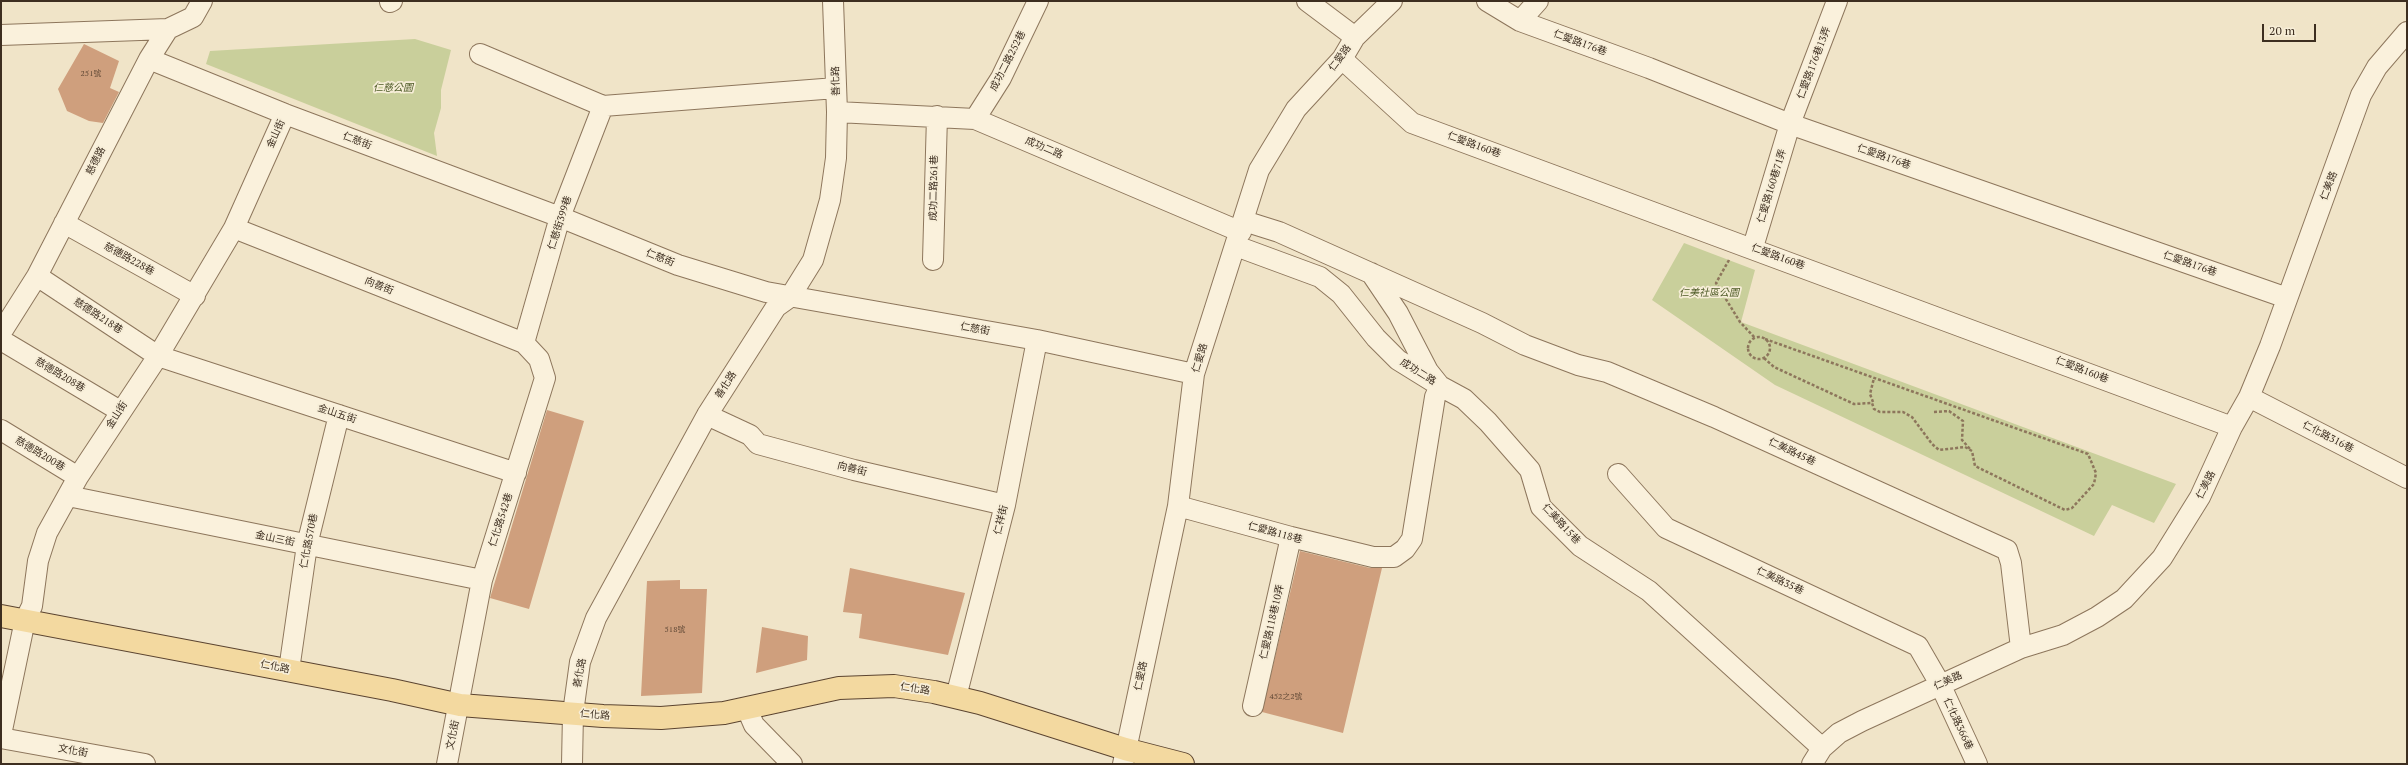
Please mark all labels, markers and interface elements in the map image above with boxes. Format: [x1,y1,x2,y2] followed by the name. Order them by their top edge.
[2264,16,2318,42] scale bar
[2269,23,2295,38] text: 20 m
[1795,25,1833,101] street label: 仁愛路176巷13弄
[1552,28,1608,58] street label: 仁愛路176巷
[988,29,1028,93] street label: 成功二路252巷
[1326,42,1354,74] street label: 仁愛路
[829,66,843,96] street label: 善化路
[81,69,101,79] house number: 251號
[373,82,413,94] park label: 仁慈公園
[264,118,288,150] street label: 金山街
[341,130,373,152] street label: 仁慈街
[1446,130,1502,160] street label: 仁愛路160巷
[1023,135,1065,161] street label: 成功二路
[1856,142,1912,172] street label: 仁愛路176巷
[84,145,108,177] street label: 慈德路
[1755,148,1789,224] street label: 仁愛路160巷71弄
[927,155,941,221] street label: 成功二路261巷
[2318,170,2340,202] street label: 仁美路
[546,195,574,251] street label: 仁慈街399巷
[102,240,156,278] street label: 慈德路228巷
[1750,242,1806,272] street label: 仁愛路160巷
[644,247,676,269] street label: 仁慈街
[2162,249,2218,279] street label: 仁愛路176巷
[363,275,395,297] street label: 向善街
[1679,287,1739,299] park label: 仁美社區公園
[71,296,125,336] street label: 慈德路218巷
[959,320,991,338] street label: 仁慈街
[1190,342,1210,374] street label: 仁愛路
[2054,354,2110,386] street label: 仁愛路160巷
[33,355,87,395] street label: 慈德路208巷
[1398,356,1438,388] street label: 成功二路
[713,369,739,401] street label: 善化路
[104,399,130,431] street label: 金山街
[316,402,358,426] street label: 金山五街
[2300,419,2356,455] street label: 仁化路316巷
[13,434,67,474] street label: 慈德路200巷
[1767,436,1817,468] street label: 仁美路45巷
[836,460,868,478] street label: 向善街
[2194,469,2218,501] street label: 仁美路
[487,492,515,548] street label: 仁化路542巷
[1539,501,1583,547] street label: 仁美路15巷
[992,504,1010,536] street label: 仁祥街
[298,512,320,570] street label: 仁化路570巷
[1246,520,1304,546] street label: 仁愛路118巷
[254,529,296,549] street label: 金山三街
[1755,565,1805,597] street label: 仁美路35巷
[1258,583,1286,661] street label: 仁愛路118巷10弄
[665,625,685,635] house number: 518號
[571,657,589,689] street label: 善化路
[259,658,291,676] street label: 仁化路
[1132,660,1150,692] street label: 仁愛路
[1932,669,1964,693] street label: 仁美路
[899,681,931,697] street label: 仁化路
[1269,692,1303,702] house number: 452之2號
[1941,696,1975,752] street label: 仁化路366巷
[580,708,610,722] street label: 仁化路
[444,719,462,751] street label: 文化街
[57,742,89,760] street label: 文化街

